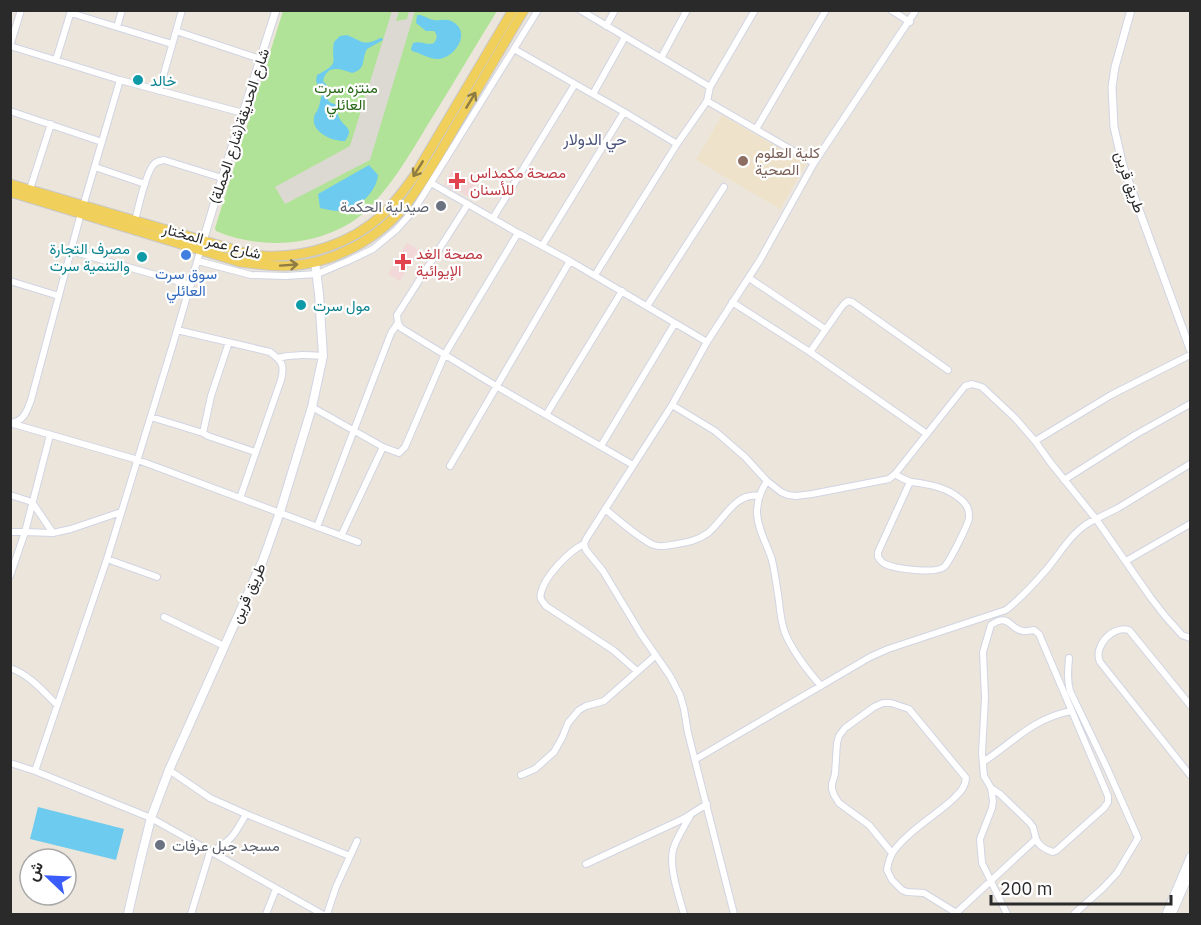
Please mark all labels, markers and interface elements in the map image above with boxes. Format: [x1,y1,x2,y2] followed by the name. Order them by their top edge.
[205,46,275,207] street label: شارع الحديقة(شارع الجملة)
[150,71,176,90] place label: خالد
[131,73,145,87] marker: خالد
[314,78,378,118] park label: منتزه سرت العائلي
[465,92,477,109] one-way arrow
[562,129,627,153] district label: حي الدولار
[755,143,820,179] place label: كلية العلوم الصحية
[1110,149,1149,216] street label: طريق قرين
[736,154,750,168] marker: كلية العلوم الصحية
[412,160,424,176] one-way arrow
[470,163,566,199] place label: مصحة مكمداس للأسنان
[448,172,466,190] marker: مصحة مكمداس للأسنان
[340,197,429,216] place label: صيدلية الحكمة
[434,199,448,213] marker: صيدلية الحكمة
[159,219,263,265] street label: شارع عمر المختار
[50,239,130,275] place label: مصرف التجارة والتنمية سرت
[416,244,483,281] place label: مصحة الغد الإيوائية
[179,248,193,262] marker: سوق سرت العائلي
[135,250,149,264] marker: مصرف التجارة والتنمية سرت
[394,253,412,271] marker: مصحة الغد الإيوائية
[279,259,299,270] one-way arrow
[155,264,217,304] place label: سوق سرت العائلي
[313,296,370,315] place label: مول سرت
[294,298,308,312] marker: مول سرت
[226,560,271,627] street label: طريق قرين
[172,836,280,855] place label: مسجد جبل عرفات
[153,838,167,852] marker: مسجد جبل عرفات
[18,847,78,907] north arrow
[21,858,47,884] text: ش
[991,868,1171,906] scale bar
[1000,877,1052,900] text: 200 m

